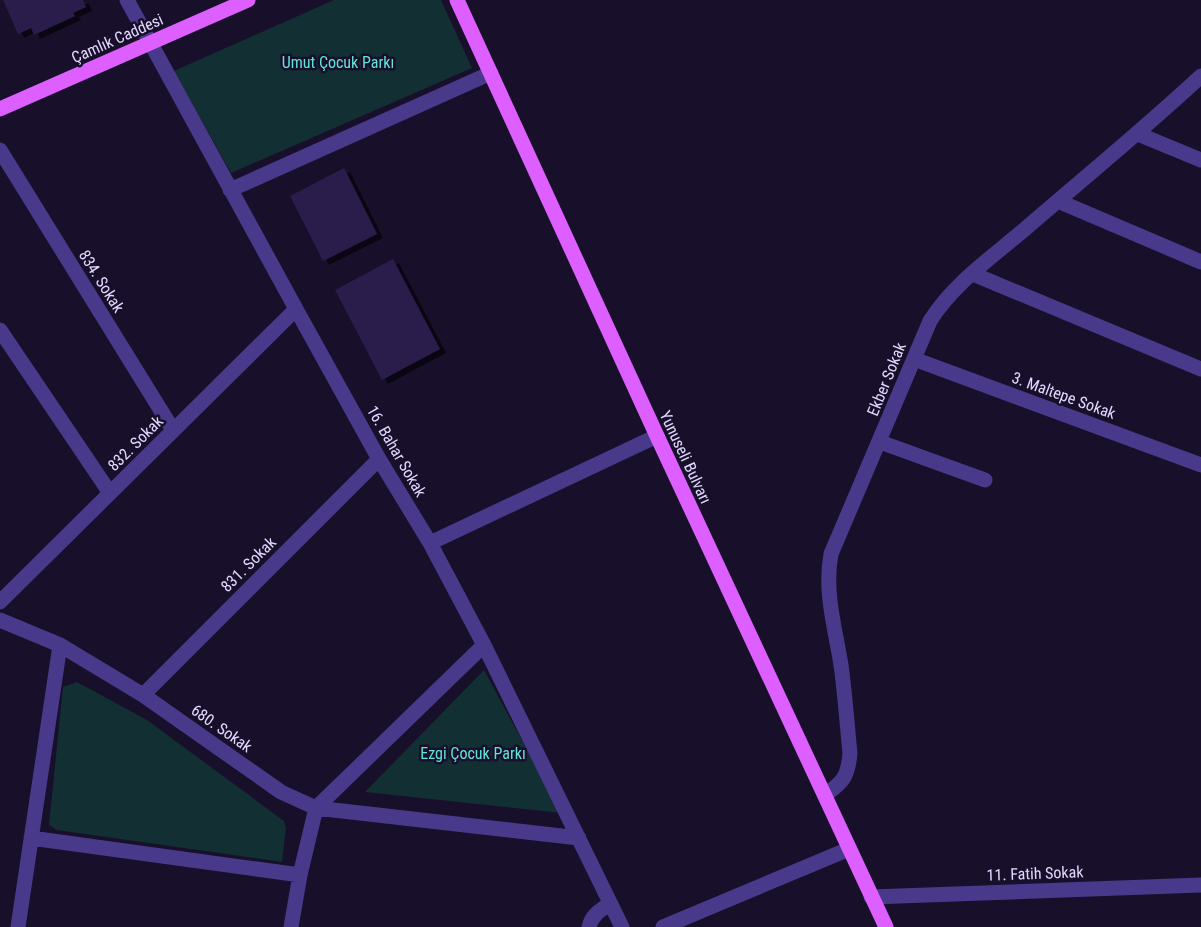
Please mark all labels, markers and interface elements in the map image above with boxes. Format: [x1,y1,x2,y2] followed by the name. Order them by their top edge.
[68,10,166,67] street label: Çamlık Caddesi
[282,53,394,72] park label: Umut Çocuk Parkı
[75,247,129,317] street label: 834. Sokak
[863,339,910,419] street label: Ekber Sokak
[1009,368,1119,423] street label: 3. Maltepe Sokak
[363,402,431,501] street label: 16. Bahar Sokak
[656,408,715,507] street label: Yunuseli Bulvarı
[104,411,167,475] street label: 832. Sokak
[217,532,280,596] street label: 831. Sokak
[188,701,256,757] street label: 680. Sokak
[420,744,526,763] park label: Ezgi Çocuk Parkı
[986,862,1085,885] street label: 11. Fatih Sokak

